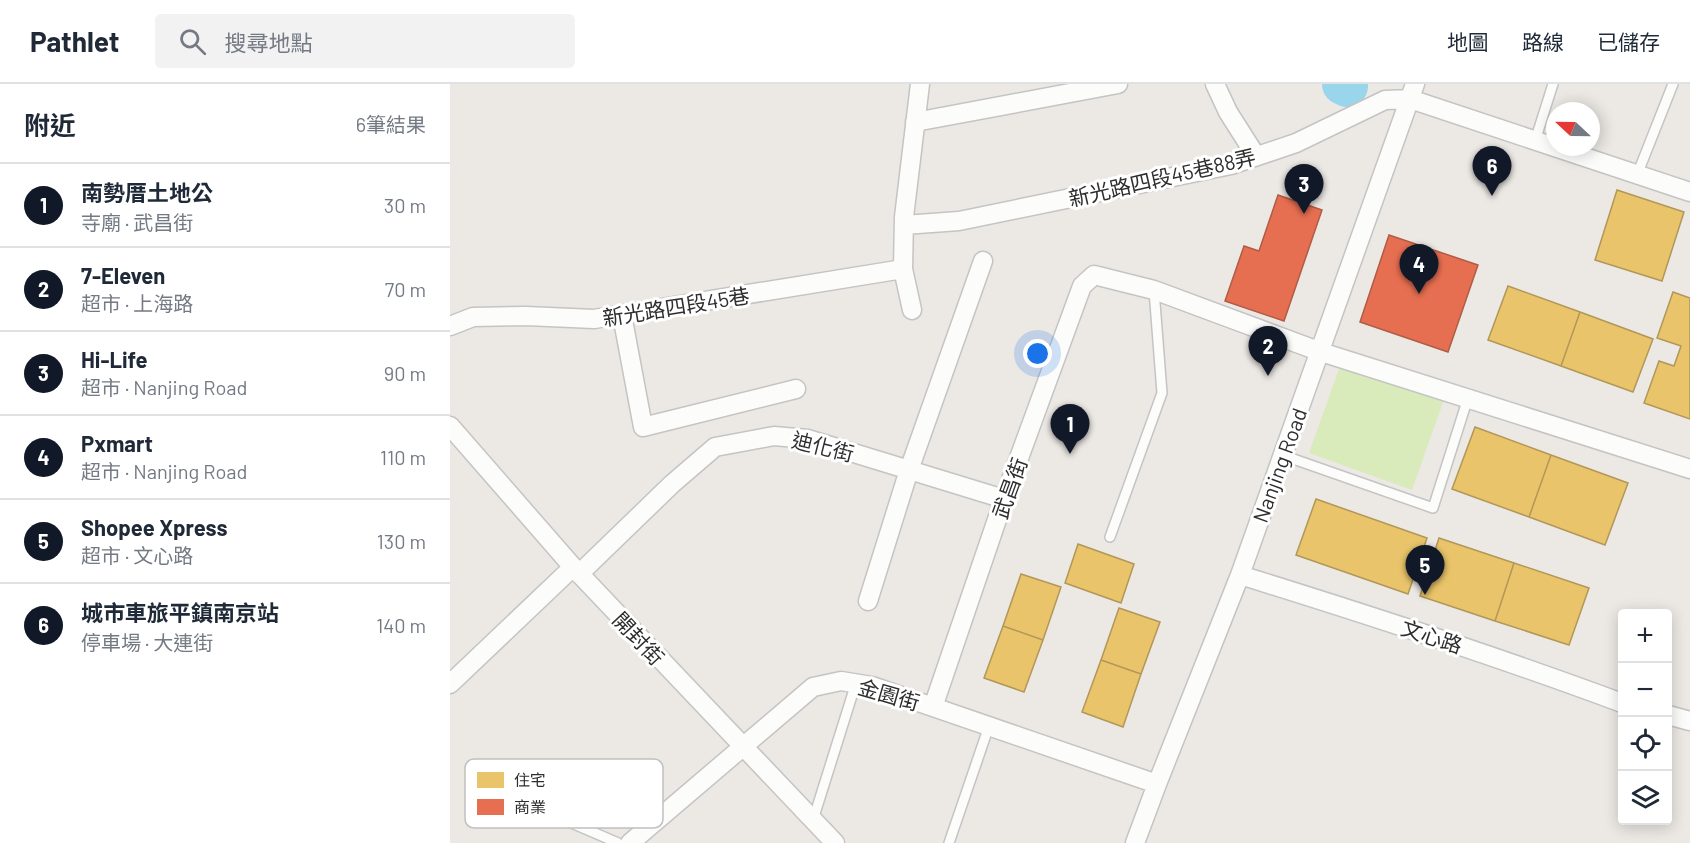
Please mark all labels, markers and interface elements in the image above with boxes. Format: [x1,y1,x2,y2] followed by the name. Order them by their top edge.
[155,14,575,68] search box
[30,24,119,58] text: Pathlet
[176,25,209,58] icon: search
[224,29,312,55] text: 搜尋地點
[1447,29,1489,54] text: 地圖
[1522,29,1564,54] text: 路線
[1597,29,1660,54] text: 已儲存
[1546,102,1600,156] north arrow
[24,109,76,140] text: 附近
[356,112,426,136] text: 6筆結果
[1066,143,1258,211] street label: 新光路四段45巷88弄
[1472,147,1512,196] pin: 6
[1284,164,1324,214] pin: 3
[81,179,213,205] text: 南勢厝土地公
[40,193,47,217] text: 1
[384,193,426,217] text: 30 m
[81,210,193,234] text: 寺廟 · 武昌街
[1400,244,1438,294] pin: 4
[81,262,165,288] text: 7-Eleven
[38,277,49,301] text: 2
[385,277,426,301] text: 70 m
[601,282,751,330] street label: 新光路四段45巷
[81,291,193,315] text: 超市 · 上海路
[1248,326,1288,376] pin: 2
[1023,339,1052,368] your location
[81,346,147,372] text: Hi-Life
[38,361,49,385] text: 3
[384,361,426,385] text: 90 m
[81,375,247,399] text: 超市 · Nanjing Road
[1050,404,1090,454] pin: 1
[1247,404,1311,526] street label: Nanjing Road
[789,426,857,466] street label: 迪化街
[81,430,153,456] text: Pxmart
[37,445,50,469] text: 4
[380,445,426,469] text: 110 m
[986,454,1032,522] street label: 武昌街
[81,459,247,483] text: 超市 · Nanjing Road
[81,514,227,540] text: Shopee Xpress
[38,529,49,553] text: 5
[377,529,426,553] text: 130 m
[81,543,193,567] text: 超市 · 文心路
[1406,546,1444,595] pin: 5
[81,599,279,625] text: 城市車旅平鎮南京站
[608,606,670,670] street label: 開封街
[1618,609,1672,825] map controls
[1618,609,1672,663] button: +
[38,613,49,637] text: 6
[376,613,426,637] text: 140 m
[1398,614,1466,658] street label: 文心路
[81,630,213,654] text: 停車場 · 大連街
[1618,663,1672,717] button: −
[855,673,923,715] street label: 金園街
[1618,717,1672,771] button: locate
[465,759,663,828] legend
[514,770,546,789] text: 住宅
[1618,771,1672,825] button: layers
[514,797,546,816] text: 商業

